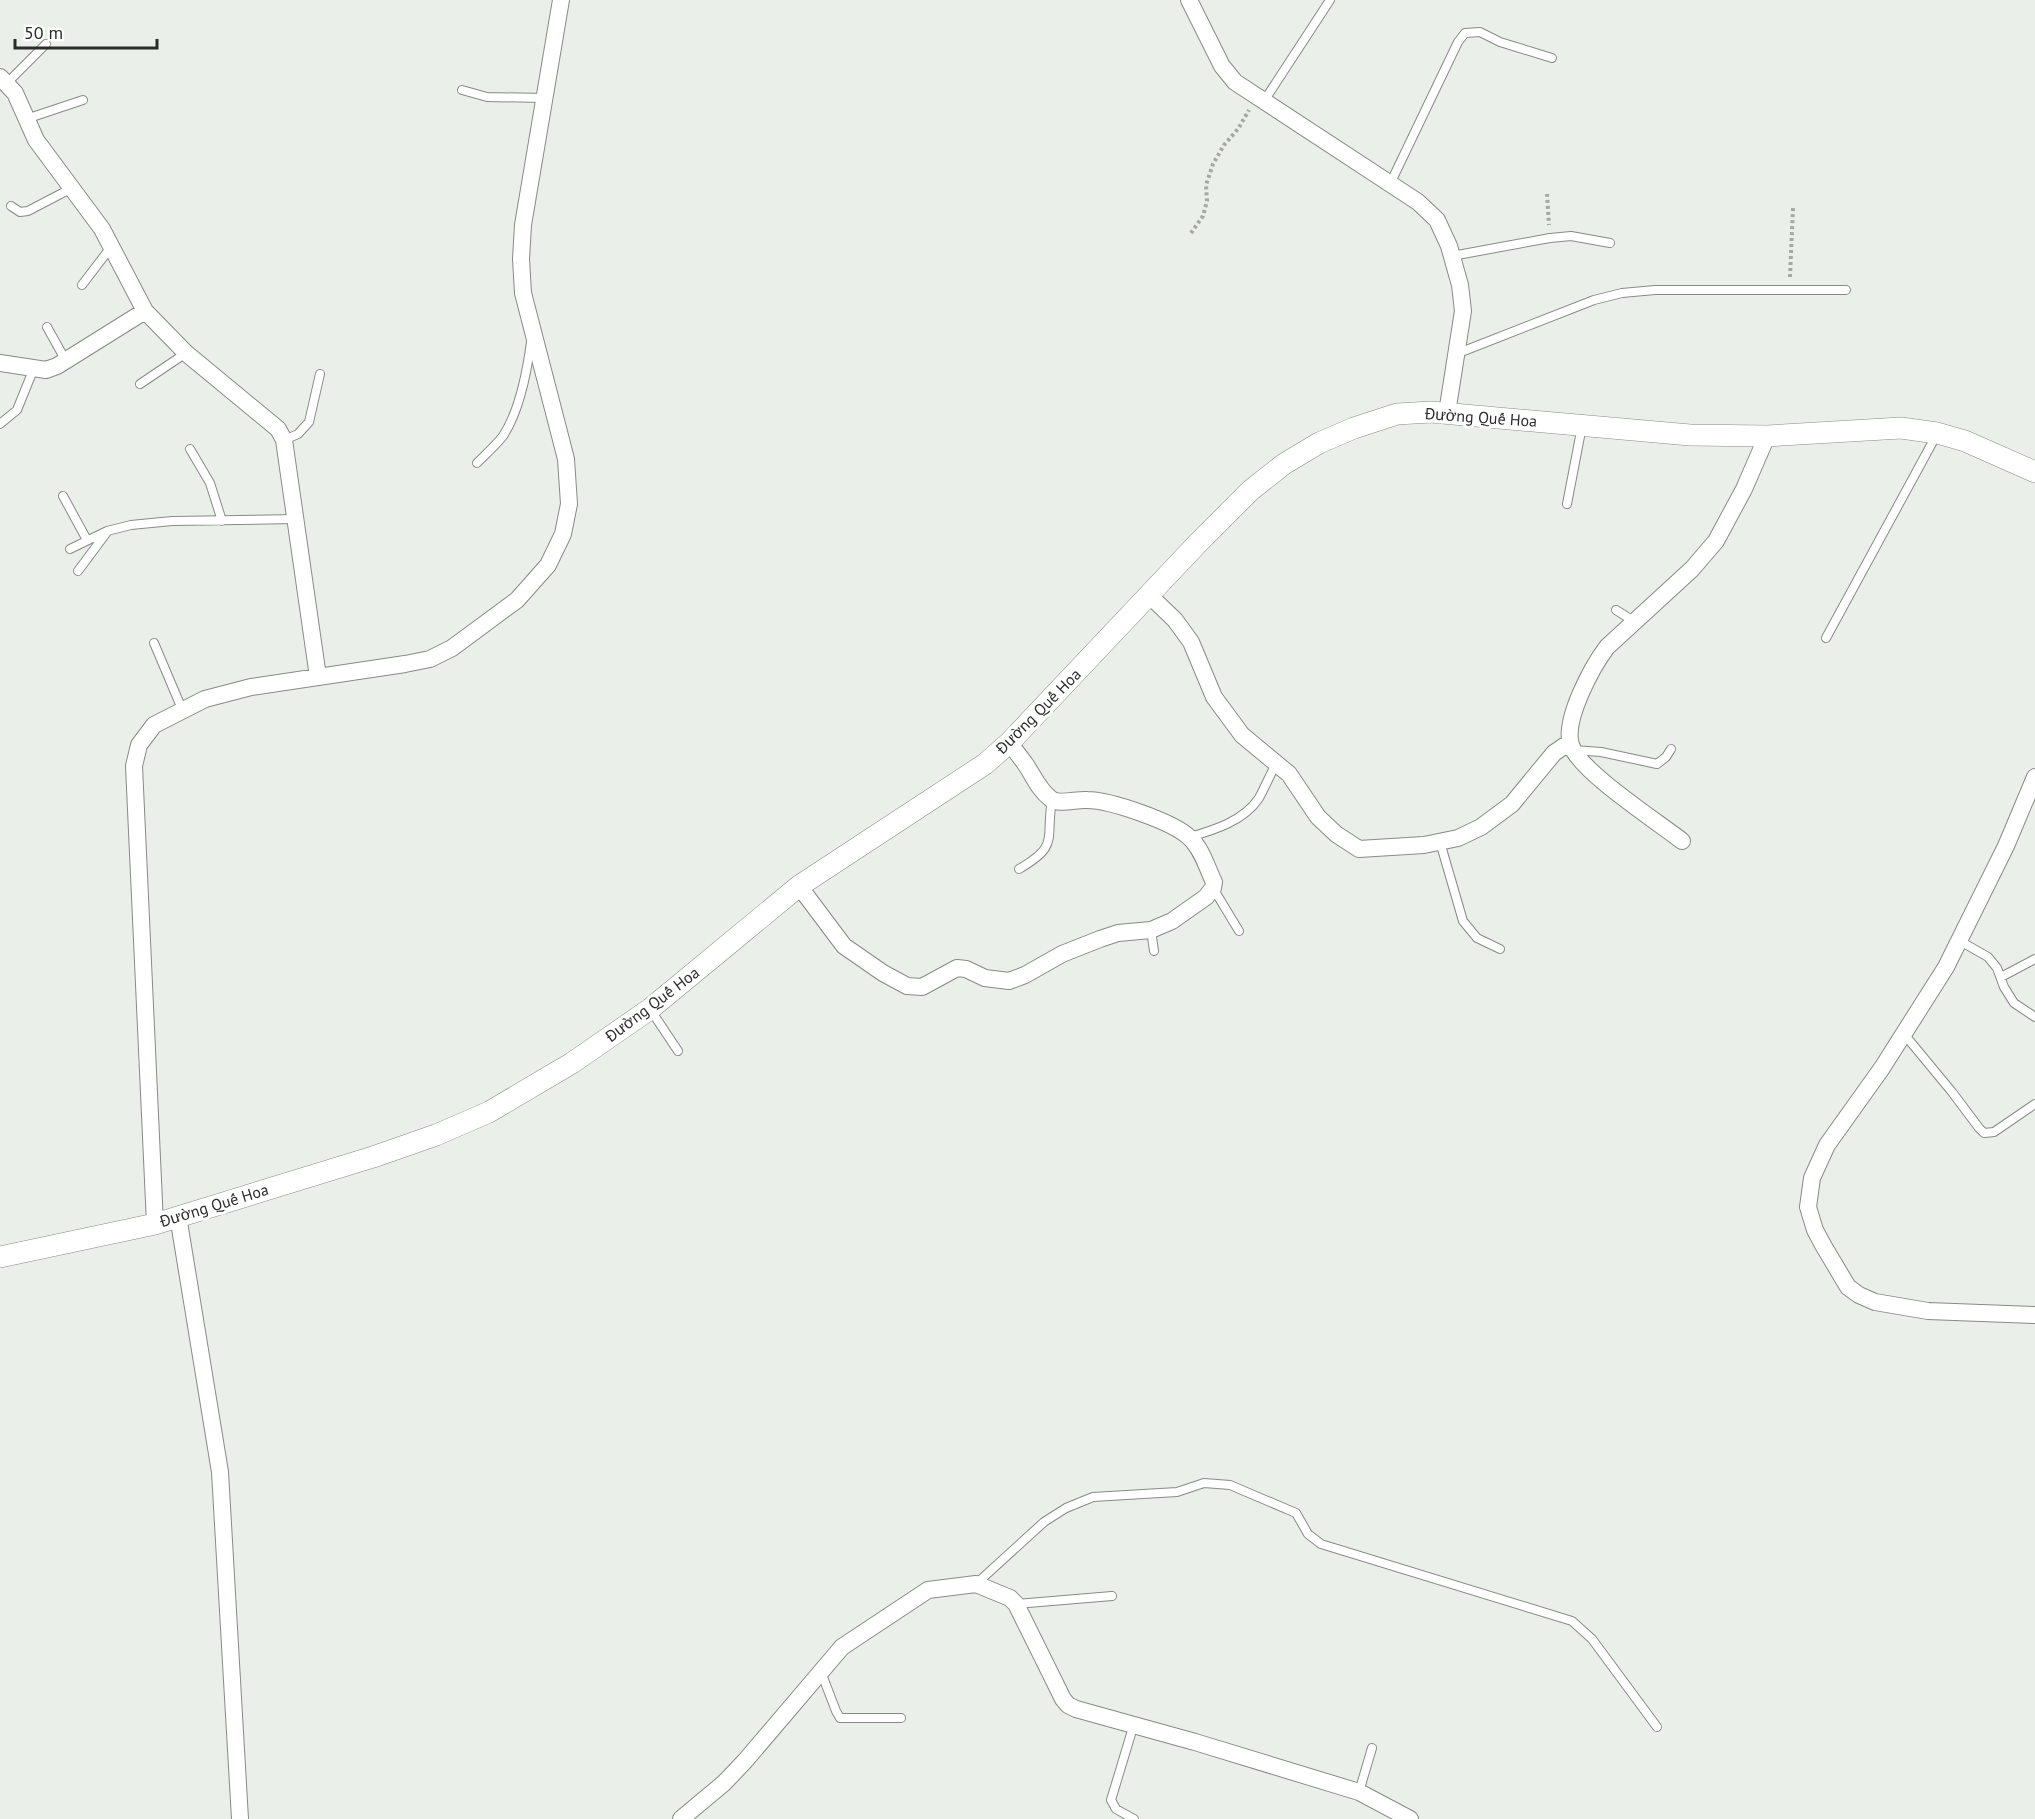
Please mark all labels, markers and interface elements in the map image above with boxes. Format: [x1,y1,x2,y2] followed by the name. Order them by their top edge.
[15,12,158,50] scale bar
[24,21,63,44] text: 50 m
[1423,403,1538,431] street label: Đường Quế Hoa
[990,664,1085,759] street label: Đường Quế Hoa
[600,962,703,1046] street label: Đường Quế Hoa
[156,1179,271,1231] street label: Đường Quế Hoa

